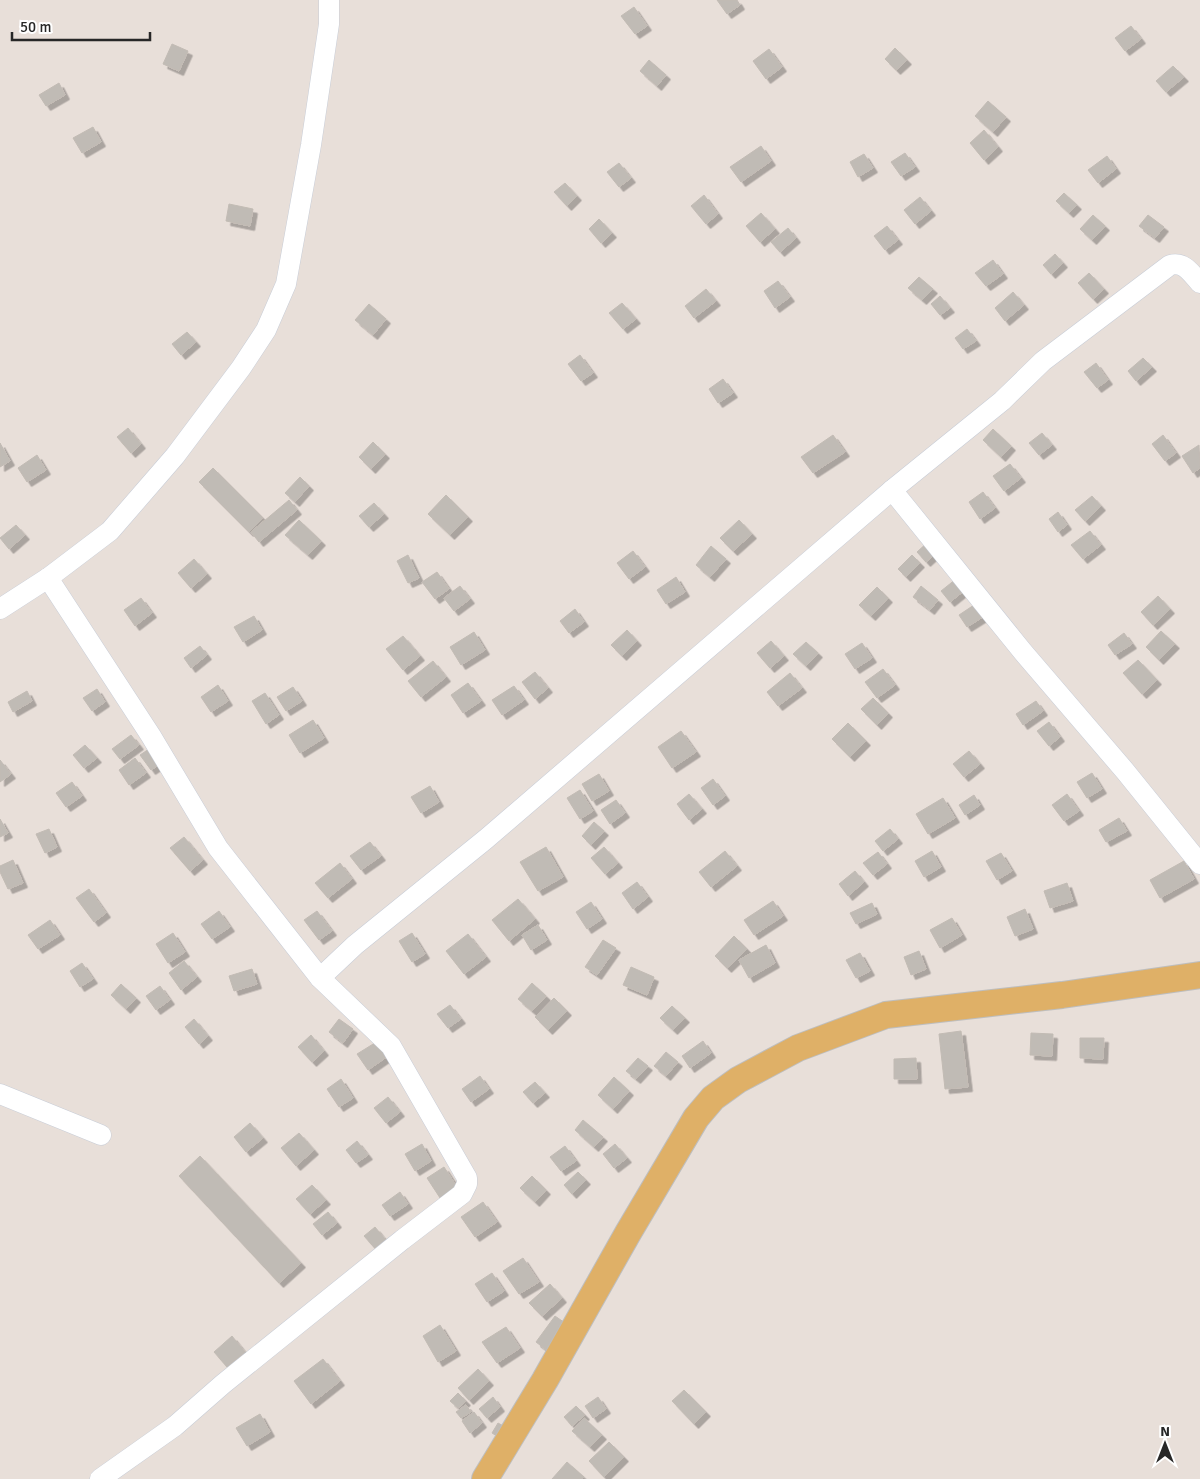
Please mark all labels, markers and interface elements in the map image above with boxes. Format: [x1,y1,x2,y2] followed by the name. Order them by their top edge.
[12,10,150,42] scale bar
[20,18,51,36] text: 50 m
[1140,1419,1190,1469] north arrow
[1160,1423,1170,1440] text: N

